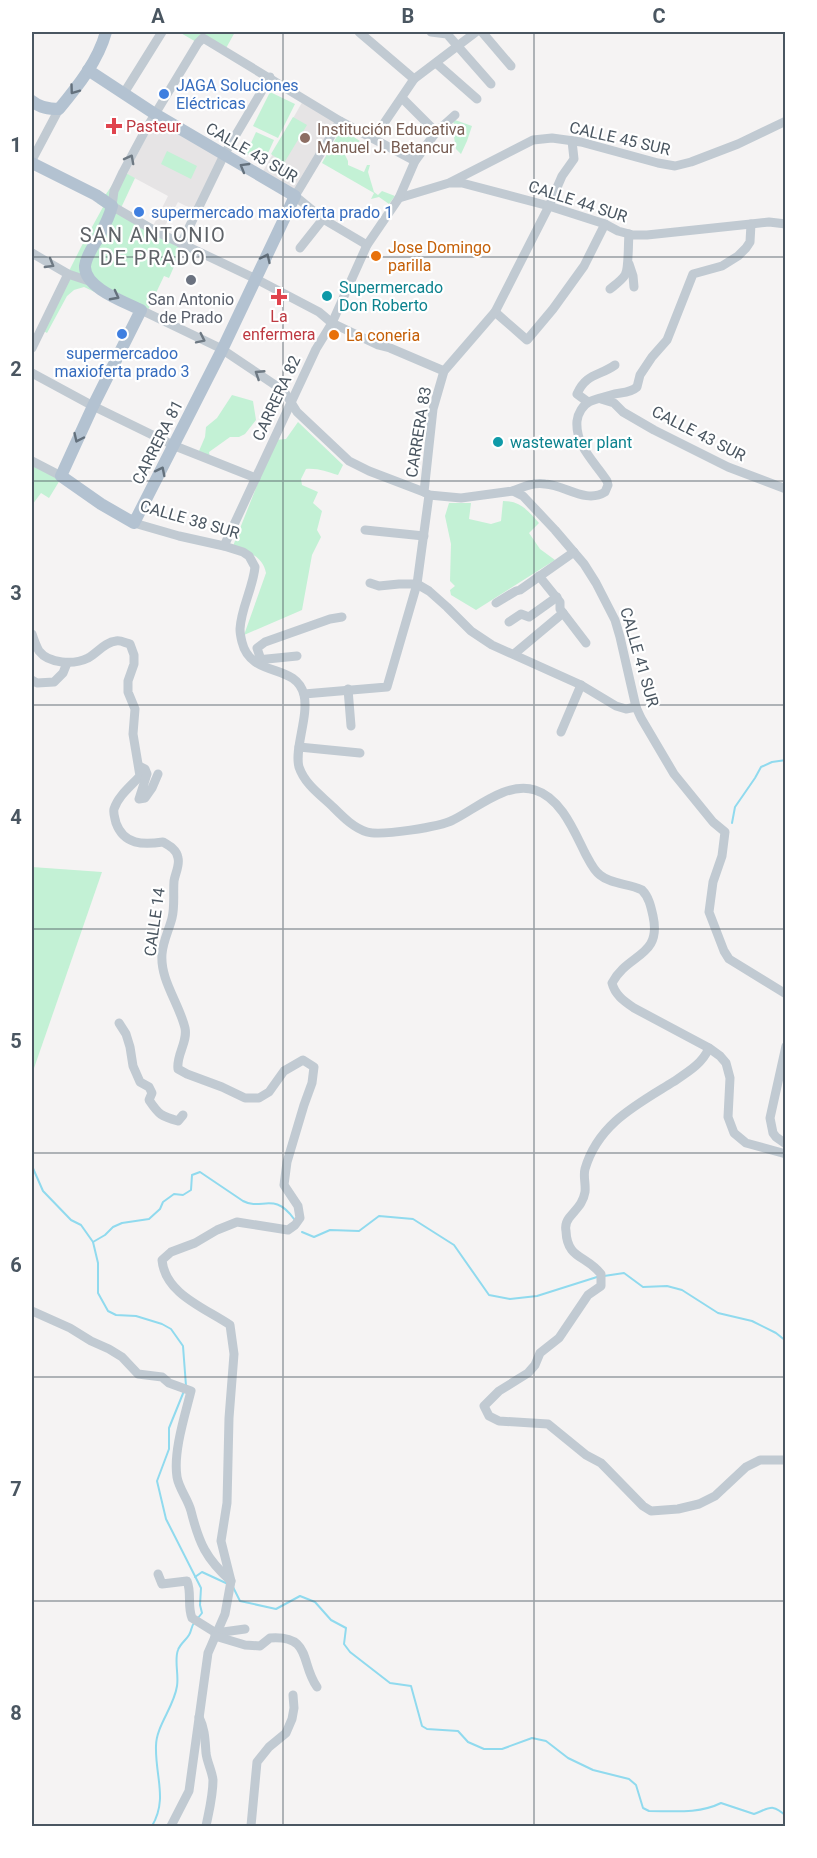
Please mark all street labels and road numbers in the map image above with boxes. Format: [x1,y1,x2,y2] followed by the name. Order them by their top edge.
[202,118,301,186] street label: CALLE 43 SUR
[568,118,672,159] street label: CALLE 45 SUR
[526,177,630,226] street label: CALLE 44 SUR
[248,353,304,444] street label: CARRERA 82
[402,385,435,479] street label: CARRERA 83
[128,397,187,487] street label: CARRERA 81
[649,402,749,465] street label: CALLE 43 SUR
[138,496,242,543] street label: CALLE 38 SUR
[616,605,663,709] street label: CALLE 41 SUR
[140,887,169,958] street label: CALLE 14

